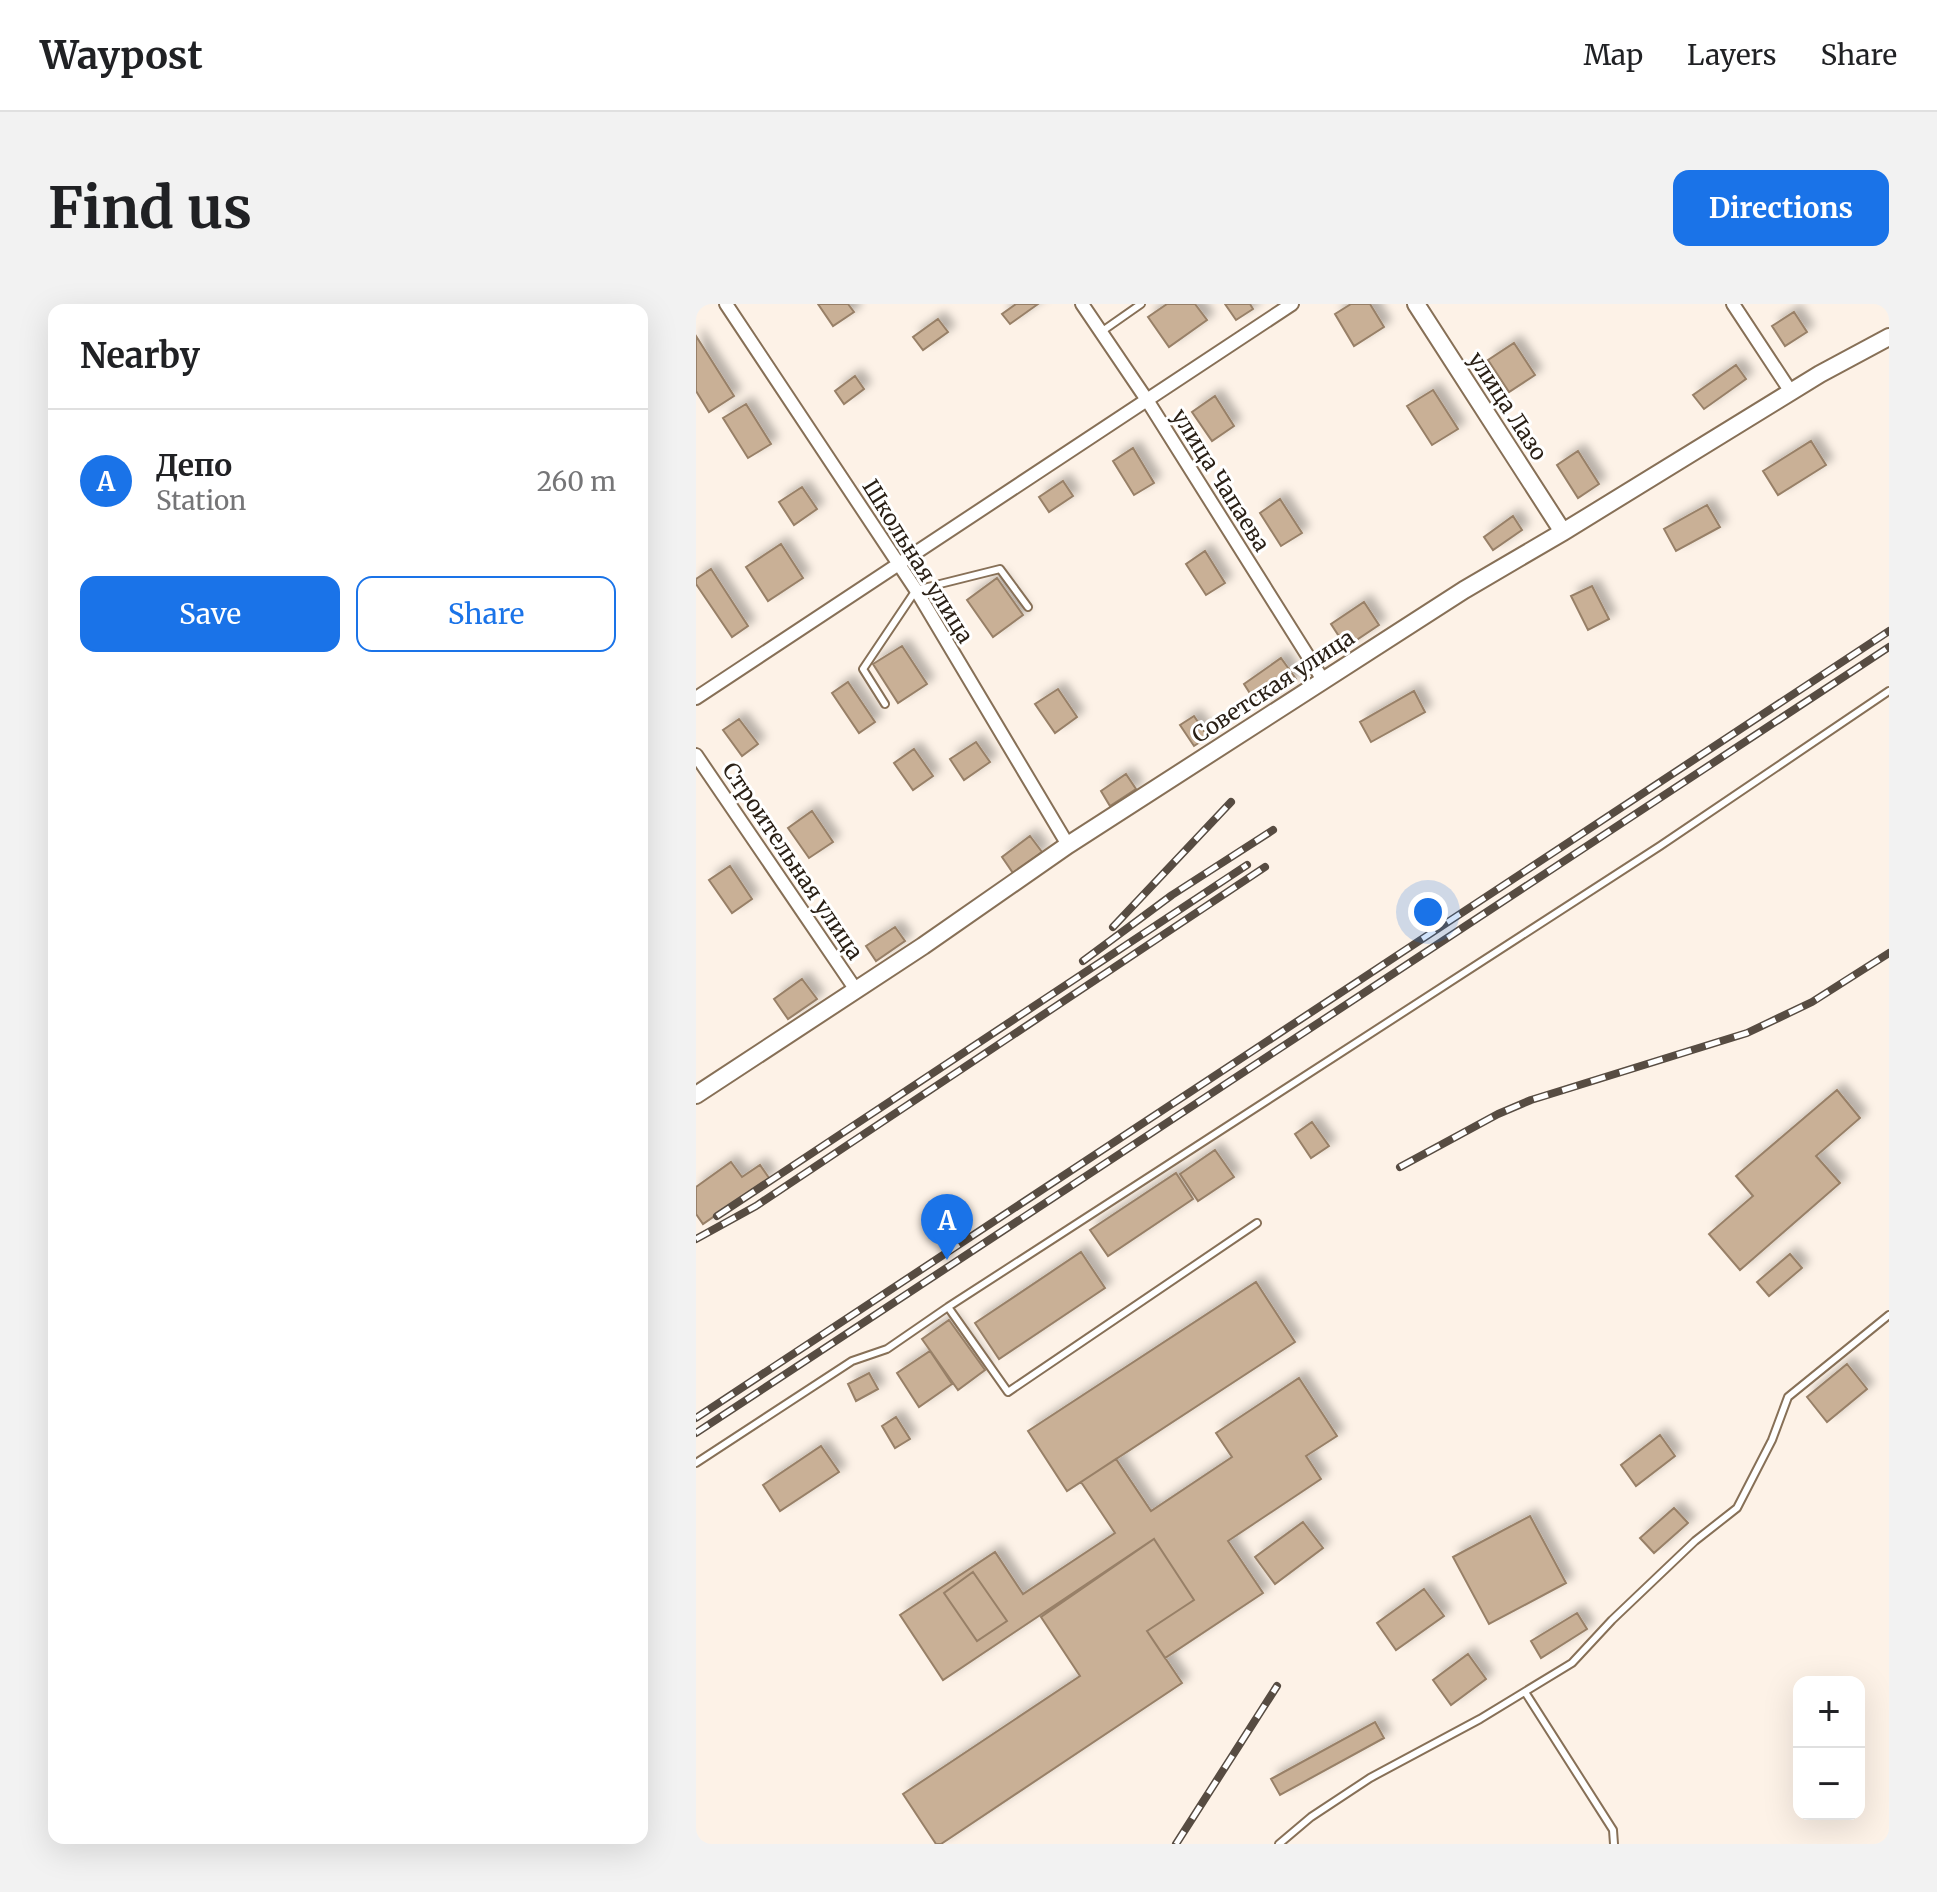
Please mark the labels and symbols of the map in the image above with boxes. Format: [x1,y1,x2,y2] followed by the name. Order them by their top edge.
[1462,346,1554,466] street label: улица Лазо
[1166,403,1276,557] street label: улица Чапаева
[856,474,980,648] street label: Школьная улица
[1187,623,1360,749] street label: Советская улица
[717,757,870,965] street label: Строительная улица
[1408,892,1448,932] your location
[921,1194,973,1260] pin: A

